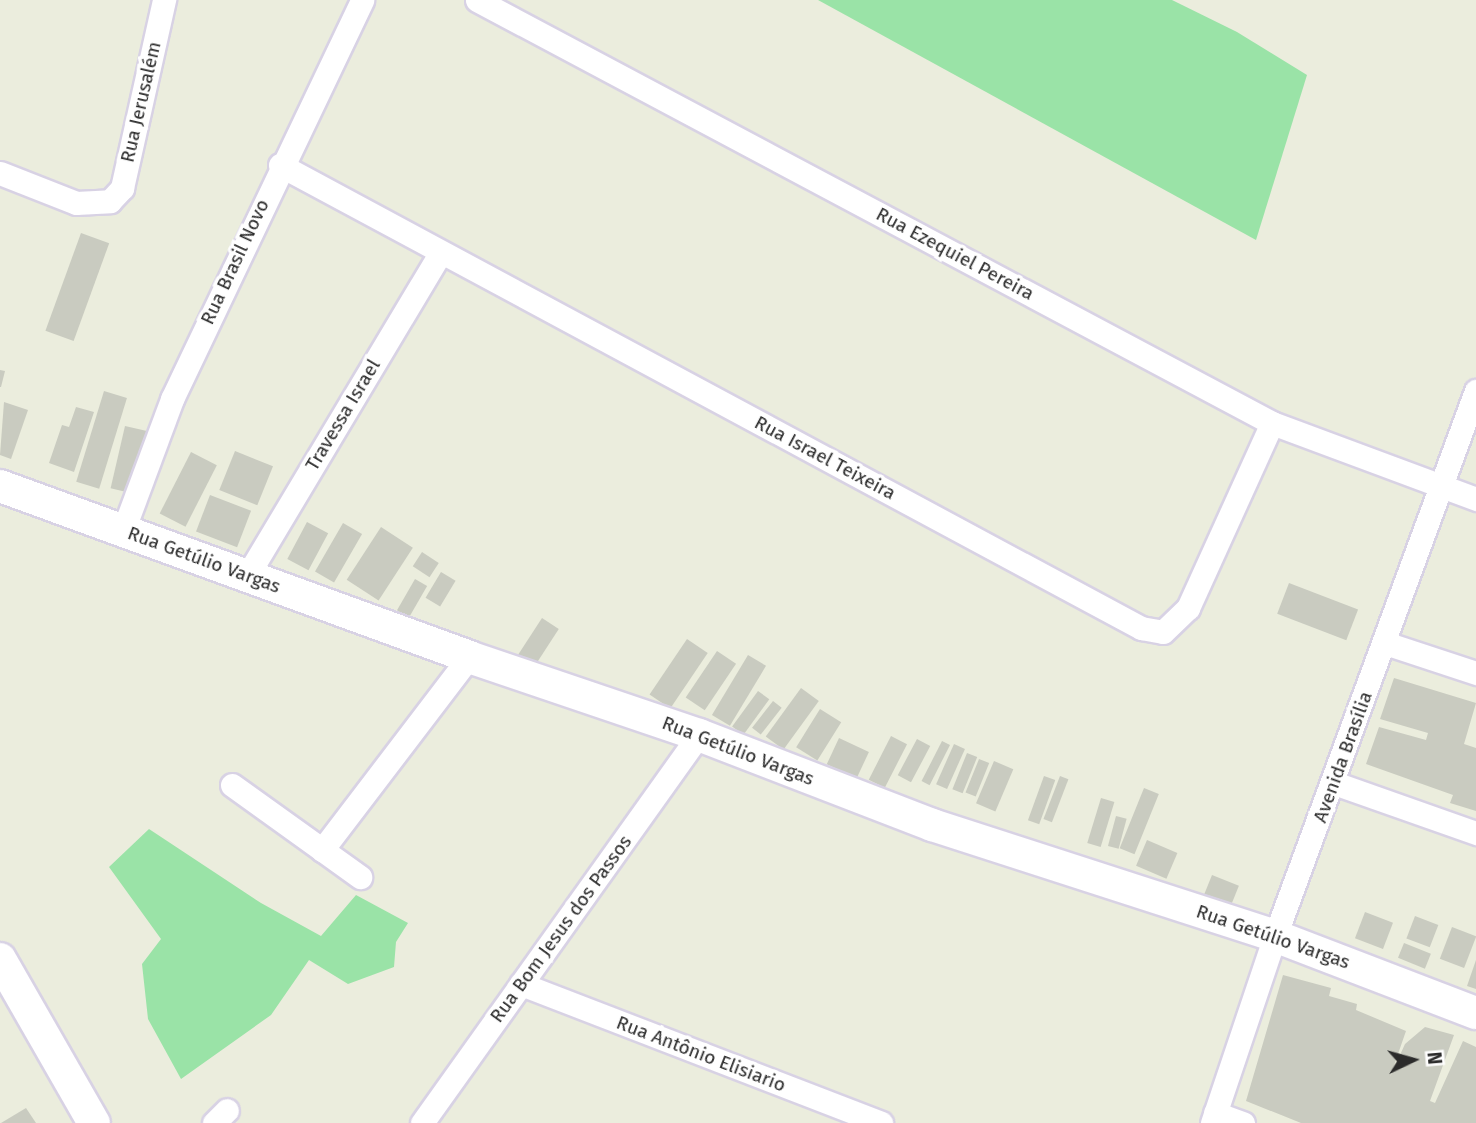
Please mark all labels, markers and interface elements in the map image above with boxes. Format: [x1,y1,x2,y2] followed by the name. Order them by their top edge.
[116,39,166,165] street label: Rua Jerusalém
[196,196,274,328] street label: Rua Brasil Novo
[872,203,1038,305] street label: Rua Ezequiel Pereira
[301,355,385,475] street label: Travessa Israel
[751,411,899,505] street label: Rua Israel Teixeira
[124,522,284,598] street label: Rua Getúlio Vargas
[1309,688,1377,826] street label: Avenida Brasília
[659,712,817,790] street label: Rua Getúlio Vargas
[485,831,637,1027] street label: Rua Bom Jesus dos Passos
[1193,900,1353,974] street label: Rua Getúlio Vargas
[613,1011,789,1097] street label: Rua Antônio Elisiario
[1378,1025,1448,1095] north arrow
[1422,1051,1446,1065] text: N

